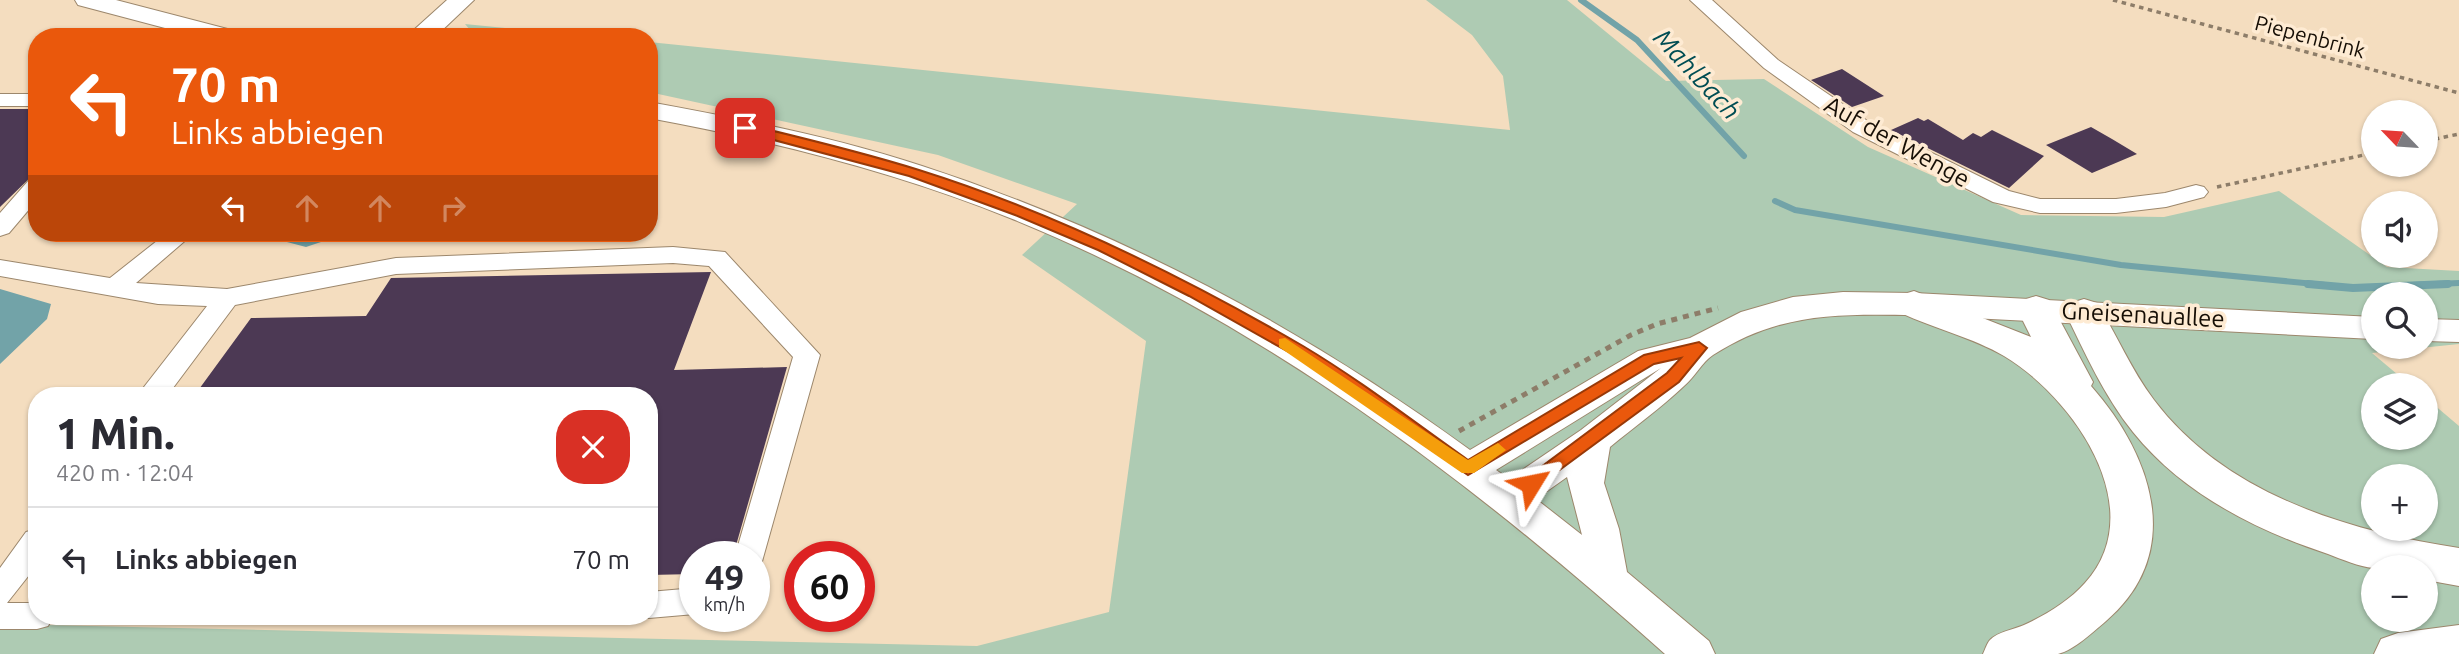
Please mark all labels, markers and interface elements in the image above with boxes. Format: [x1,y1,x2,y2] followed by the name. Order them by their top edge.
[2253,10,2368,62] street label: Piepenbrink
[1648,23,1746,125] water label: Mahlbach
[56,56,147,147] icon: left
[171,56,280,111] text: 70 m
[1820,91,1974,193] street label: Auf der Wenge
[715,98,775,158] pin
[2361,100,2438,177] north arrow
[2361,100,2438,632] map controls
[726,109,764,147] icon: arrive
[171,114,384,150] text: Links abbiegen
[215,189,253,227] icon: left
[288,189,326,227] icon: ahead
[361,189,399,227] icon: ahead
[434,189,472,227] icon: right
[2361,191,2438,268] button: sound
[2361,282,2438,359] button: search
[2061,297,2225,332] street label: Gneisenauallee
[2361,373,2438,450] button: layers
[56,410,175,457] text: 1 Min.
[556,410,630,484] button: close
[1494,447,1568,521] position arrow
[56,460,194,485] text: 420 m · 12:04
[2361,464,2438,541] button: +
[56,541,94,579] icon: left
[784,541,875,632] speed limit sign: 60
[115,545,298,574] text: Links abbiegen
[572,545,630,574] text: 70 m
[2361,555,2438,632] button: −
[705,557,744,597] text: 49
[704,594,745,614] text: km/h

